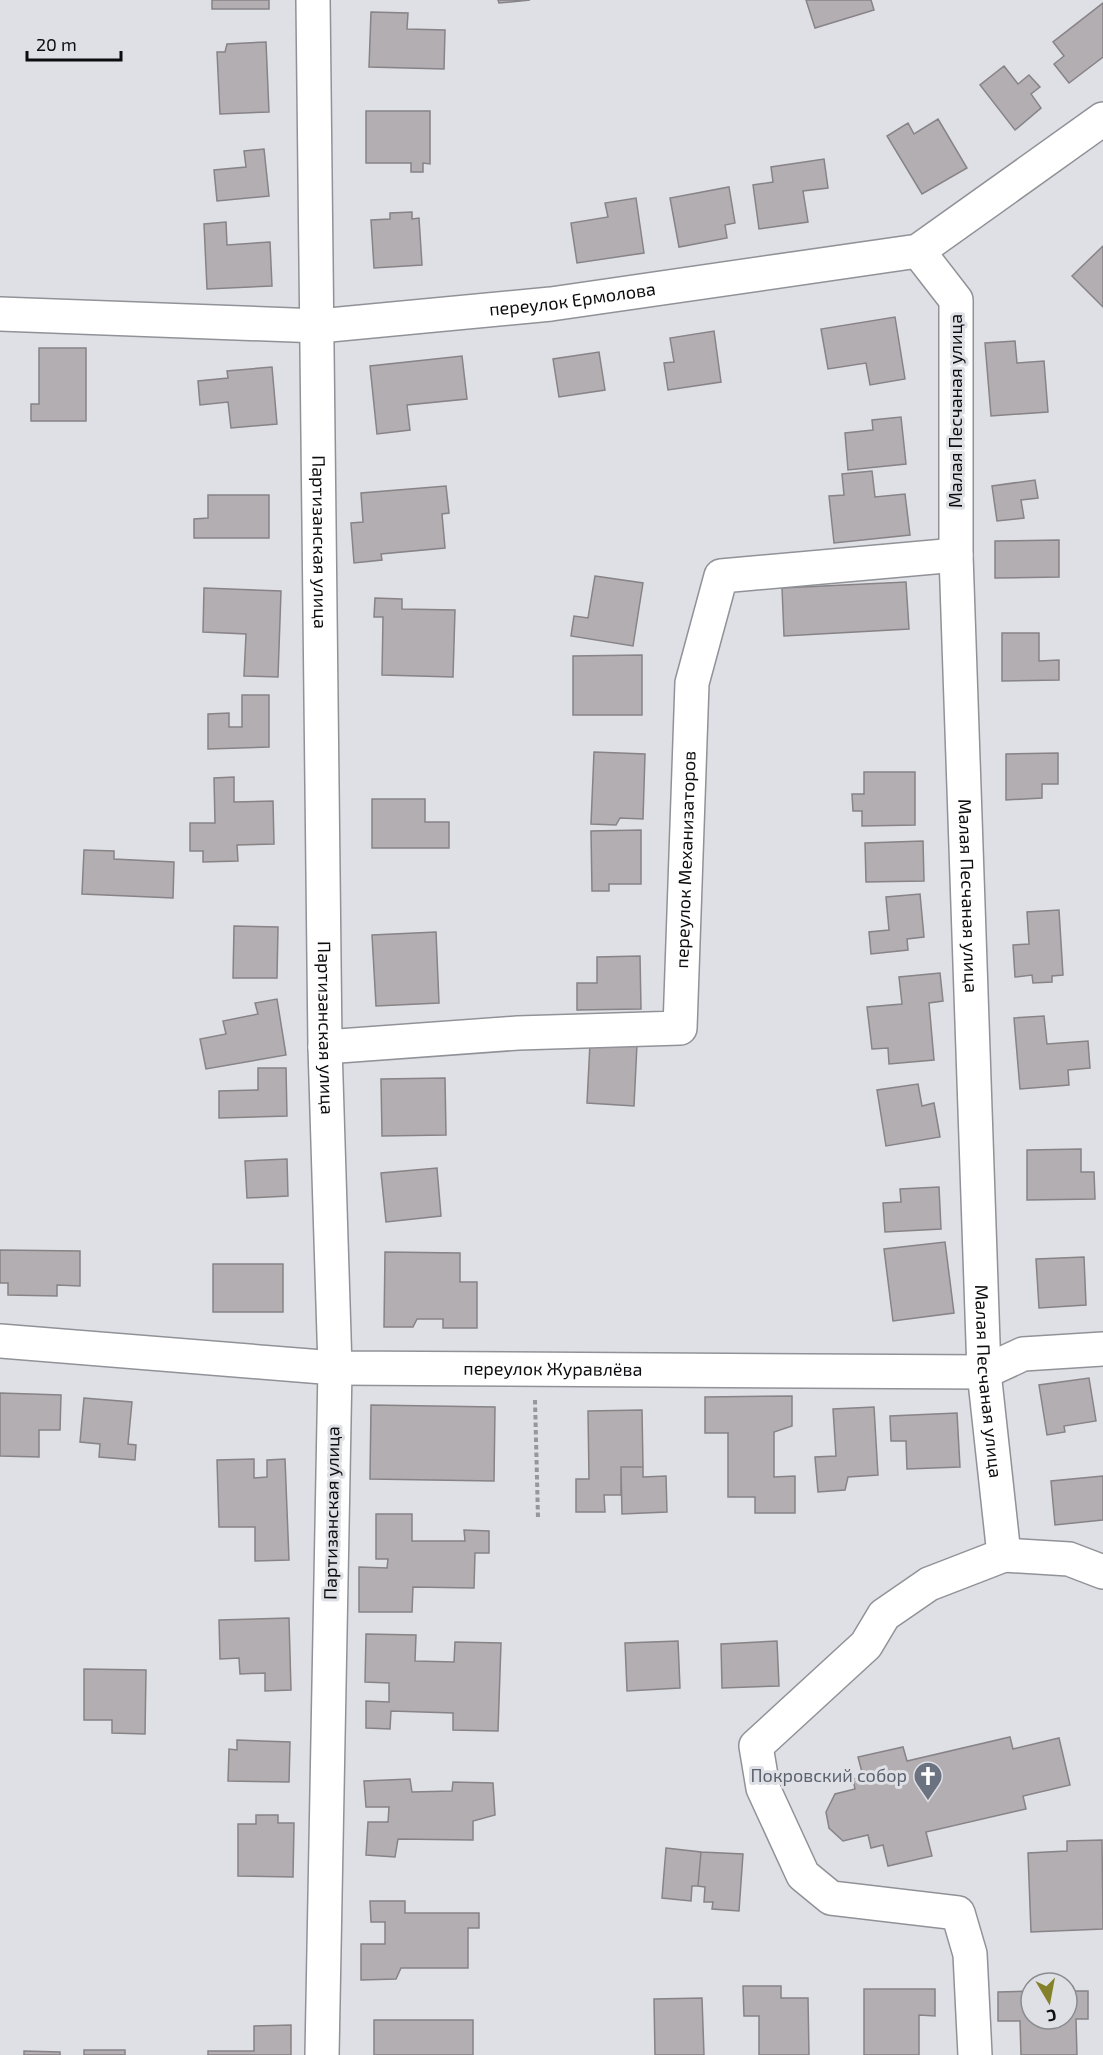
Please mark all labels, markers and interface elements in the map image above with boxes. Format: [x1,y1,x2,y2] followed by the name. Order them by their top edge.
[27,24,122,62] scale bar
[36,33,77,55] text: 20 m
[488,277,657,320] street label: переулок Ермолова
[944,314,966,508] street label: Малая Песчаная улица
[308,455,332,629] street label: Партизанская улица
[670,750,700,969] street label: переулок Механизаторов
[954,798,983,993] street label: Малая Песчаная улица
[314,941,339,1115] street label: Партизанская улица
[971,1284,1008,1479] street label: Малая Песчаная улица
[463,1357,643,1380] street label: переулок Журавлёва
[318,1426,344,1600] street label: Партизанская улица
[912,1760,944,1802] church icon: Покровский собор
[751,1764,907,1786] place label: Покровский собор
[1019,1971,1079,2031] north arrow
[1045,2006,1058,2026] text: С

